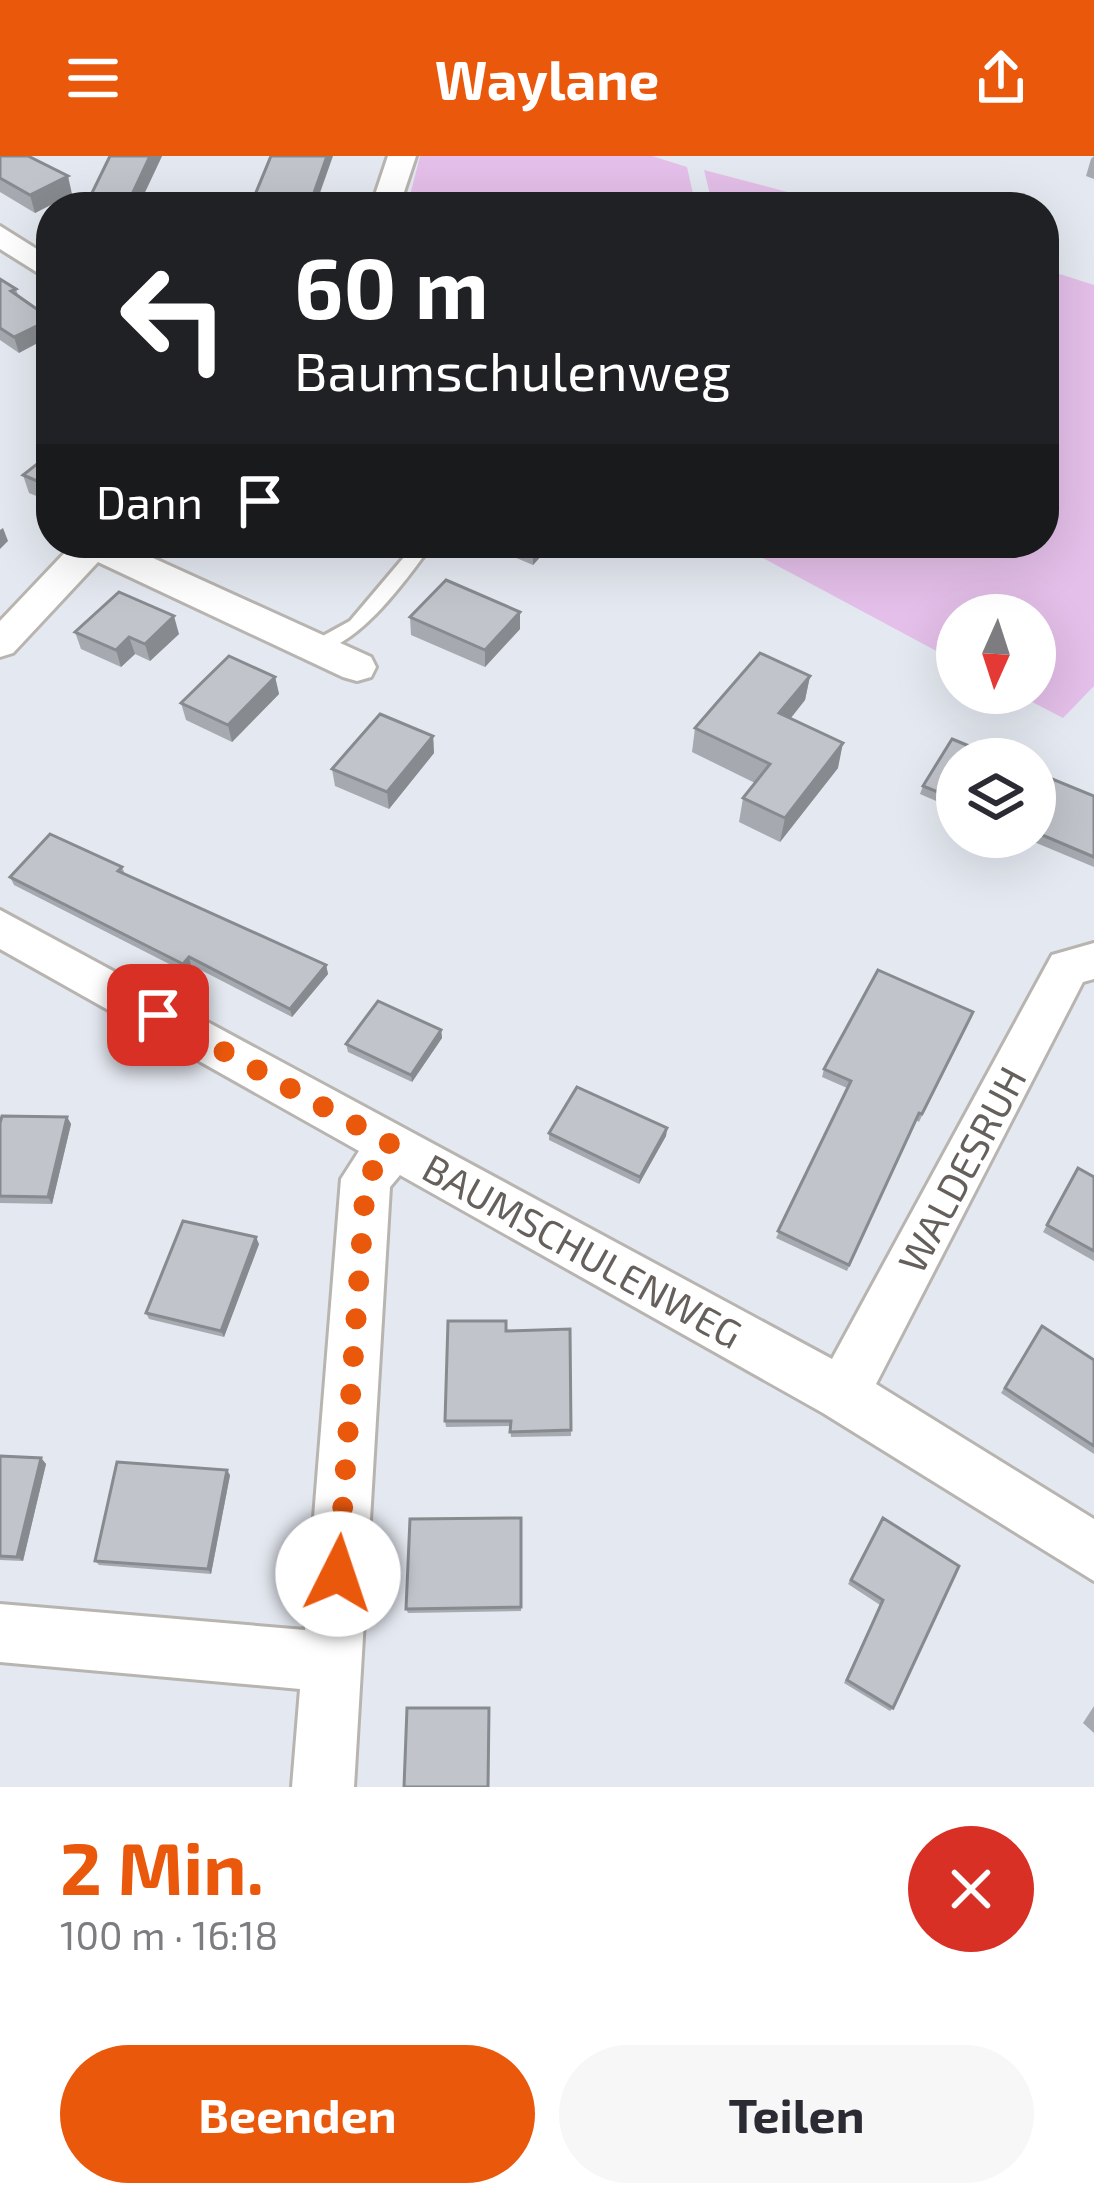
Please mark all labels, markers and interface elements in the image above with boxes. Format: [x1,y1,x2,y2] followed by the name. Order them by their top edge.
[60,45,126,111] icon: menu
[968,45,1034,111] icon: share
[435,46,659,111] text: Waylane
[294,235,489,336] text: 60 m
[96,240,252,396] icon: left
[294,337,731,402] text: Baumschulenweg
[227,468,293,534] icon: arrive
[96,474,203,528] text: Dann
[936,594,1056,714] north arrow
[936,594,1056,858] map controls
[936,738,1056,858] button: layers
[107,964,209,1066] pin
[125,982,191,1048] icon: arrive
[887,1058,1035,1280] street label: WALDESRUH
[415,1143,751,1357] street label: BAUMSCHULENWEG
[275,1511,401,1637] position arrow
[60,1823,264,1909] text: 2 Min.
[908,1826,1034,1952] button: close
[60,1911,278,1958] text: 100 m · 16:18
[60,2045,535,2183] button: Beenden
[559,2045,1034,2183] button: Teilen

